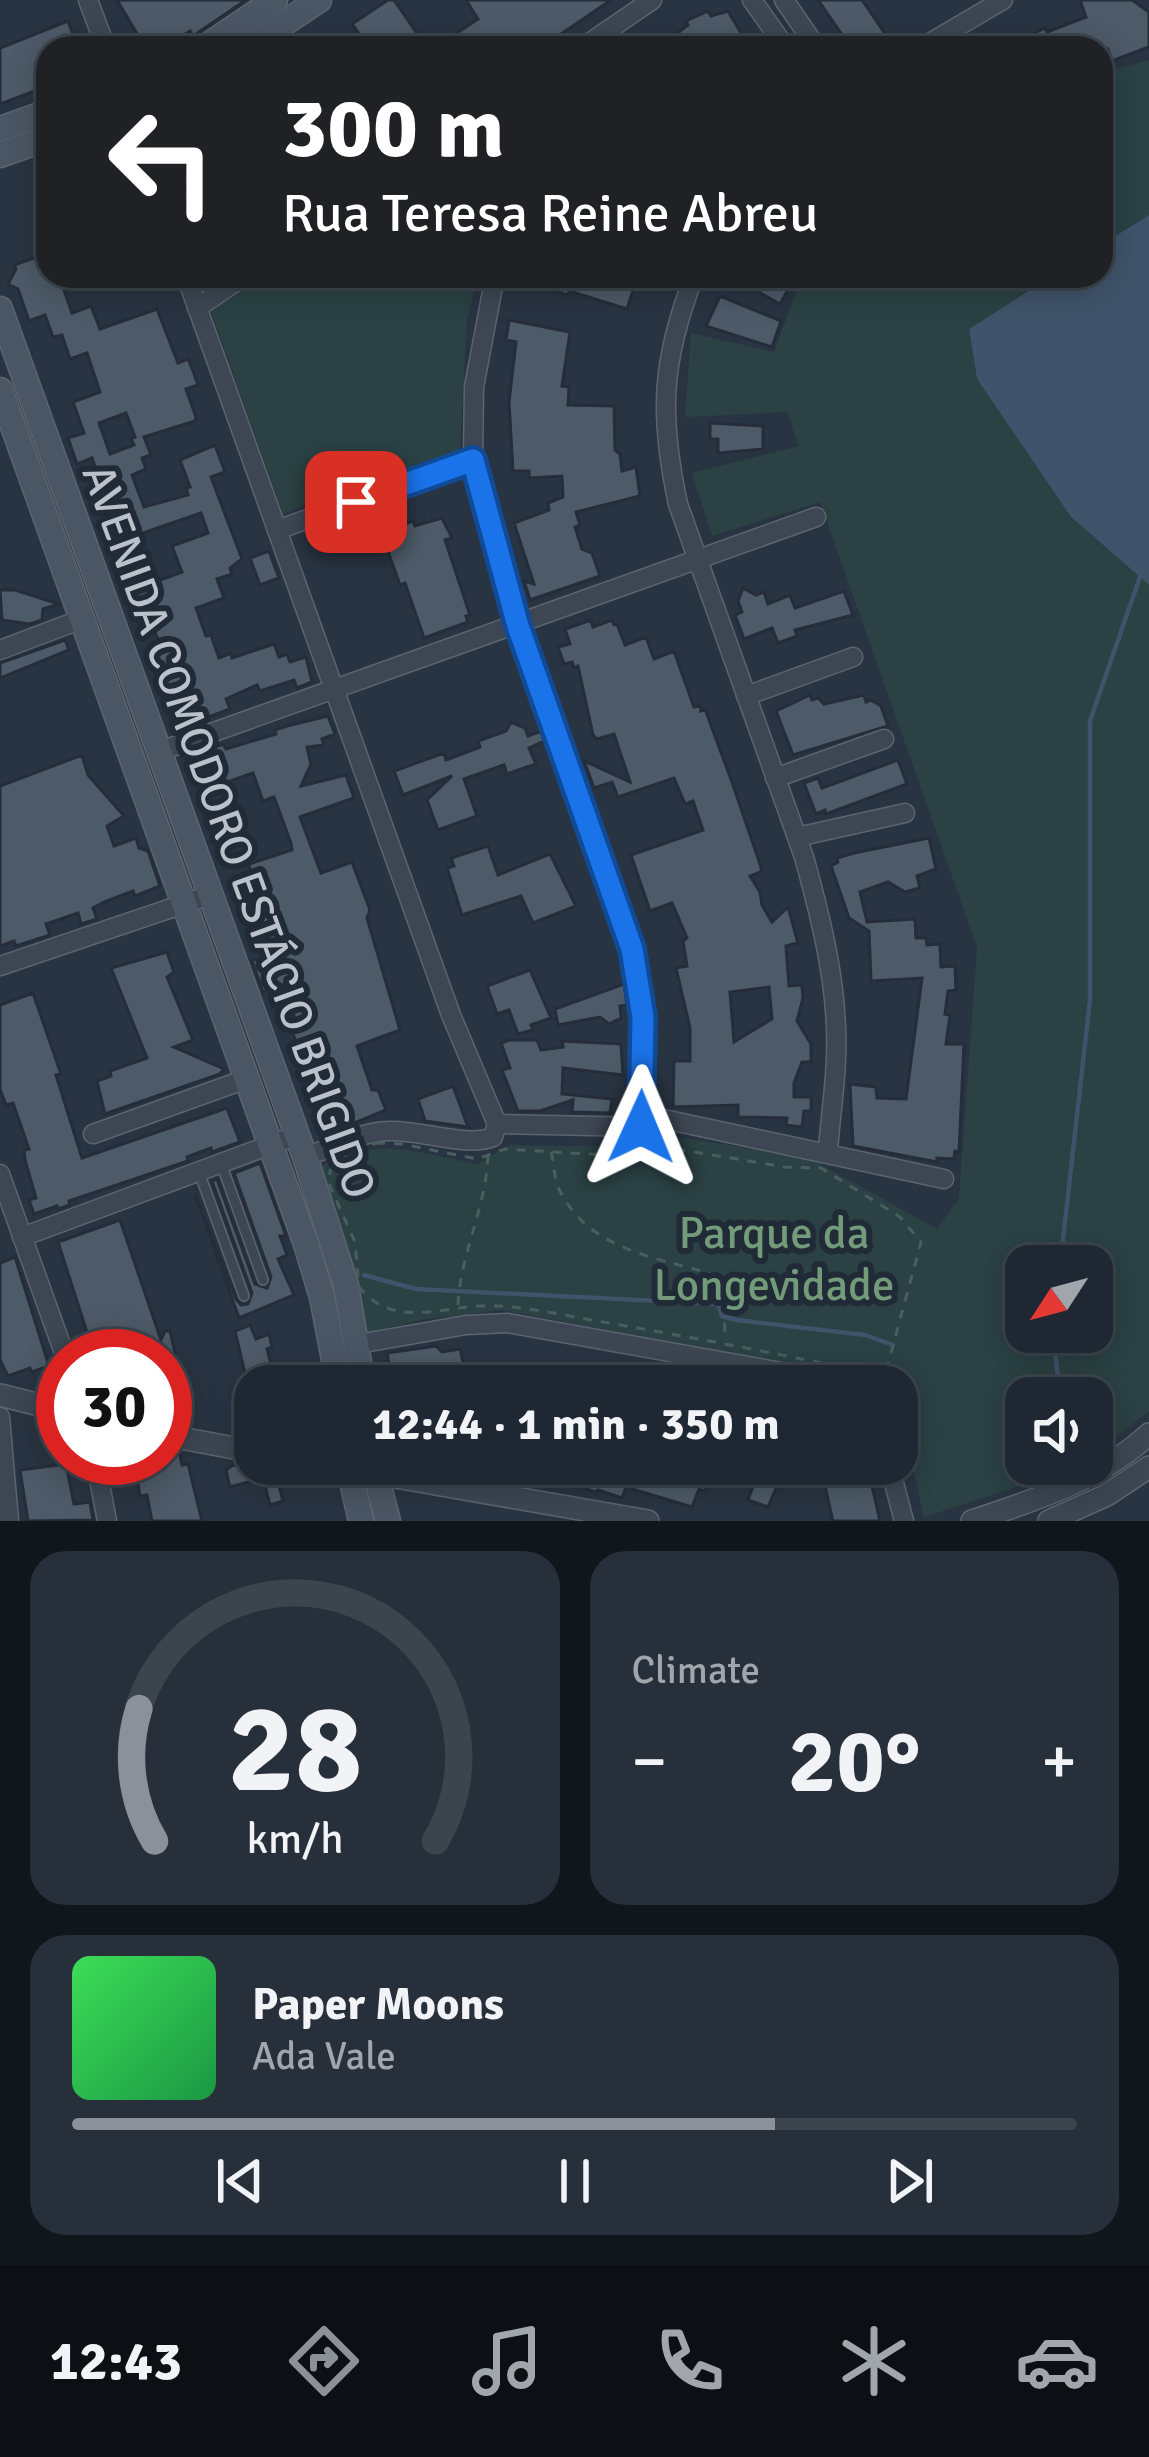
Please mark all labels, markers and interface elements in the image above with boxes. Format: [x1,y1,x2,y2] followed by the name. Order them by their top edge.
[282,77,504,181] text: 300 m
[84,84,240,240] icon: left
[282,180,819,247] text: Rua Teresa Reine Abreu
[305,451,407,553] pin
[70,457,387,1206] street label: AVENIDA COMODORO ESTÁCIO BRIGIDO
[323,469,389,535] icon: arrive
[578,1064,704,1190] position arrow
[654,1206,895,1313] park label: Parque da Longevidade
[1005,1245,1113,1353] north arrow
[1005,1245,1113,1485] map controls
[36,1329,192,1485] speed limit sign: 30
[1005,1377,1113,1485] button: sound
[372,1397,780,1452] text: 12:44 · 1 min · 350 m
[632,1646,760,1694] text: Climate
[227,1673,362,1826] text: 28
[788,1706,921,1817] text: 20°
[632,1721,667,1802] text: −
[1041,1721,1077,1802] text: +
[246,1813,343,1866] text: km/h
[252,1977,504,2032] text: Paper Moons
[252,2032,396,2080] text: Ada Vale
[207,2148,273,2214] icon: previous
[542,2148,608,2214] icon: pause
[877,2148,943,2214] icon: next
[282,2319,366,2403] icon: directions
[465,2319,549,2403] icon: music
[648,2319,732,2403] icon: phone
[832,2319,916,2403] icon: climate
[1015,2319,1099,2403] icon: car
[50,2328,182,2395] text: 12:43

